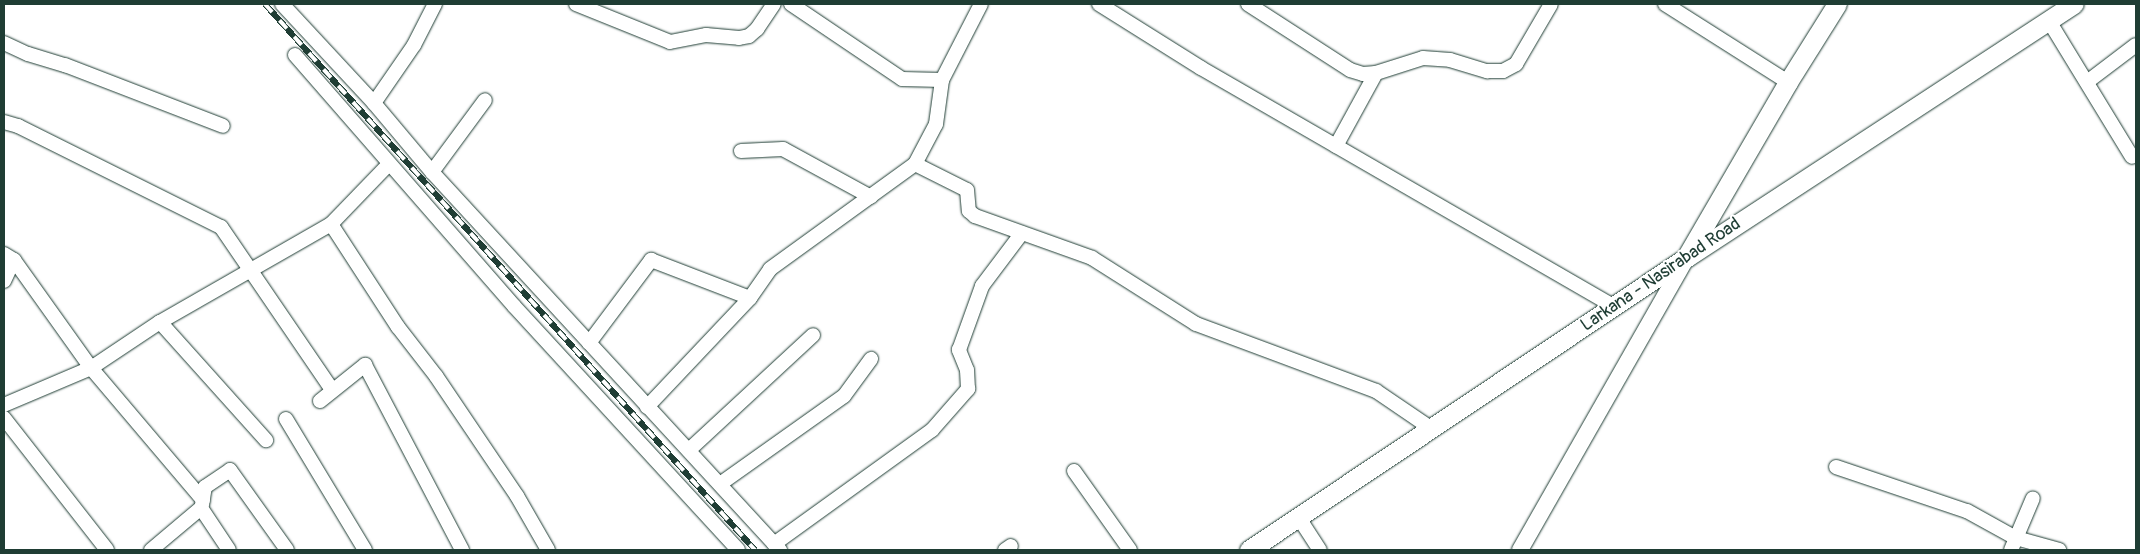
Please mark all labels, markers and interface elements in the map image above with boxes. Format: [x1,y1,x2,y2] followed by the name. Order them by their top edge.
[1577,213,1745,337] street label: Larkana - Nasirabad Road

